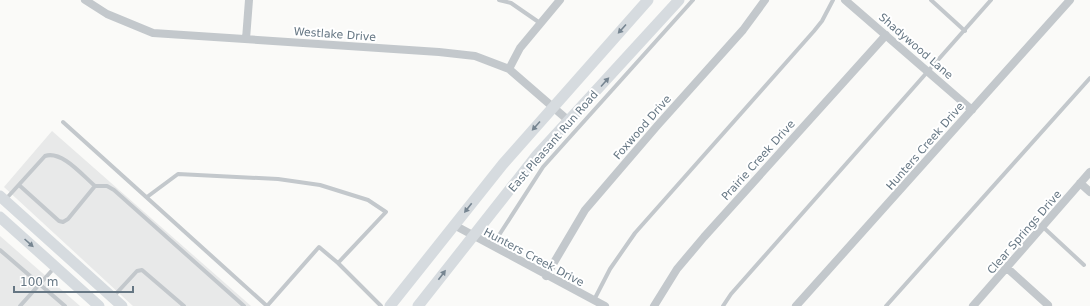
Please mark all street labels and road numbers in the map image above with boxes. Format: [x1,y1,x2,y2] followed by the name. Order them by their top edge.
[876,11,955,82] street label: Shadywood Lane
[293,25,377,44] street label: Westlake Drive
[506,88,601,195] street label: East Pleasant Run Road
[611,92,674,162] street label: Foxwood Drive
[884,100,967,193] street label: Hunters Creek Drive
[719,117,798,203] street label: Prairie Creek Drive
[985,188,1064,277] street label: Clear Springs Drive
[481,225,586,290] street label: Hunters Creek Drive

